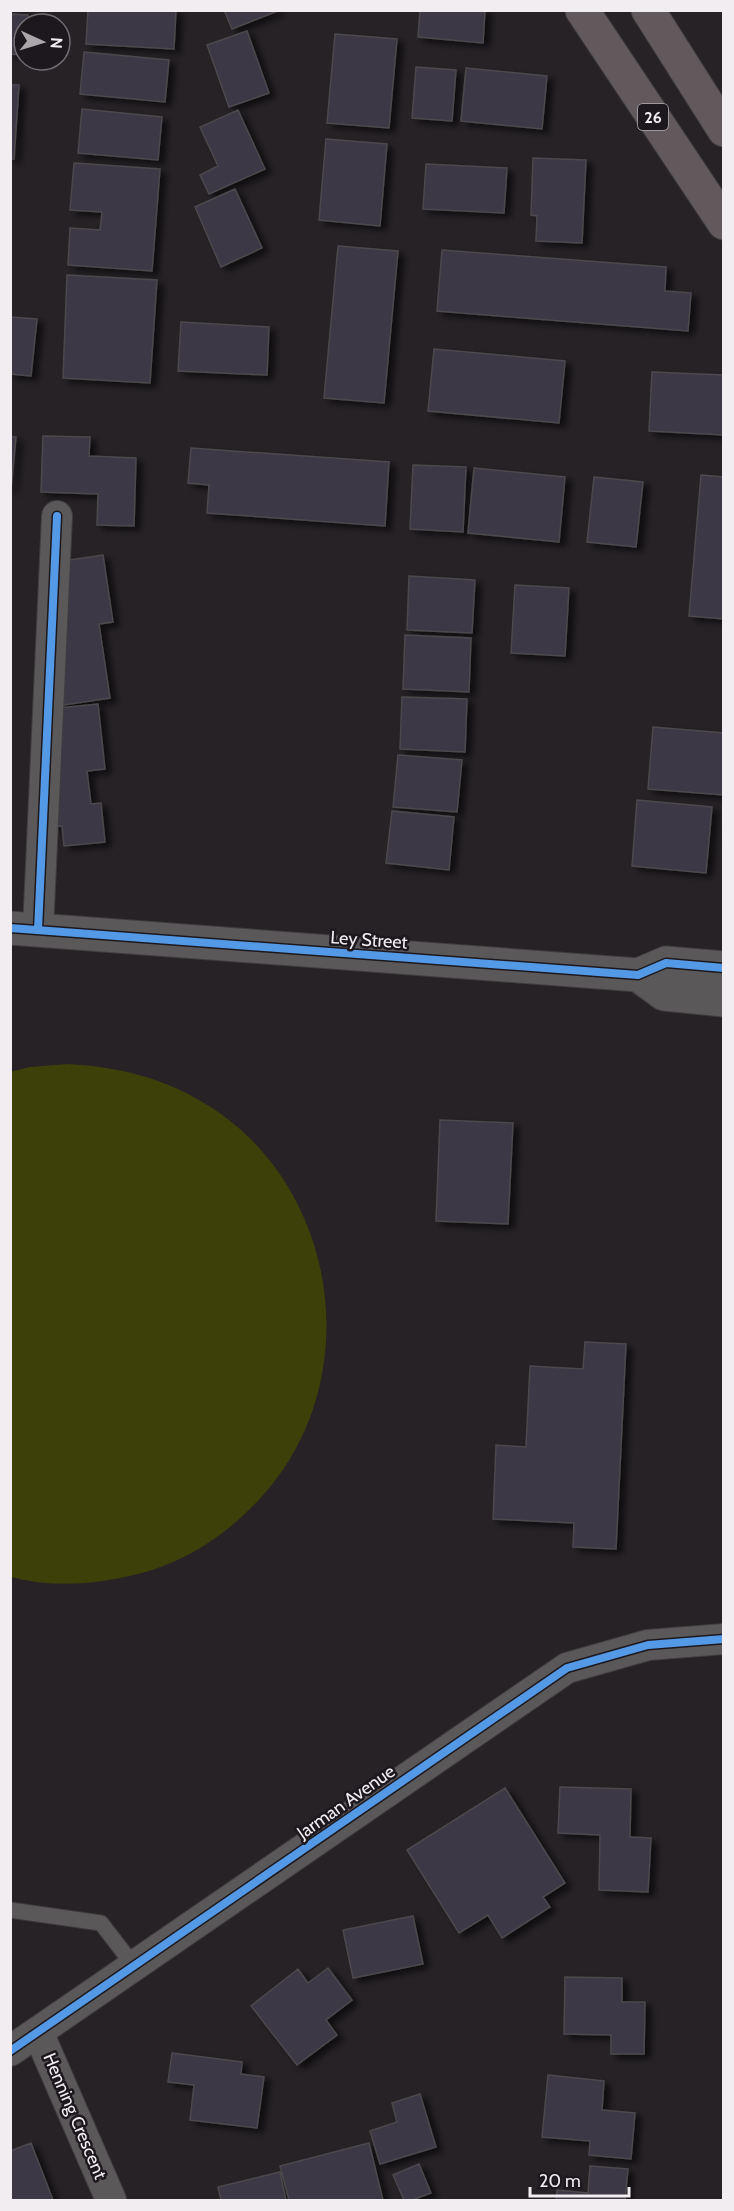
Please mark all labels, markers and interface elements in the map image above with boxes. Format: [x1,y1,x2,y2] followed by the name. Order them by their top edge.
[12,12,72,72] north arrow
[47,37,66,49] text: N
[638,104,668,130] road number: 26
[330,926,408,954] street label: Ley Street
[292,1760,399,1844] street label: Jarman Avenue
[38,2050,112,2182] street label: Henning Crescent
[530,2160,629,2198] scale bar
[539,2170,581,2192] text: 20 m

